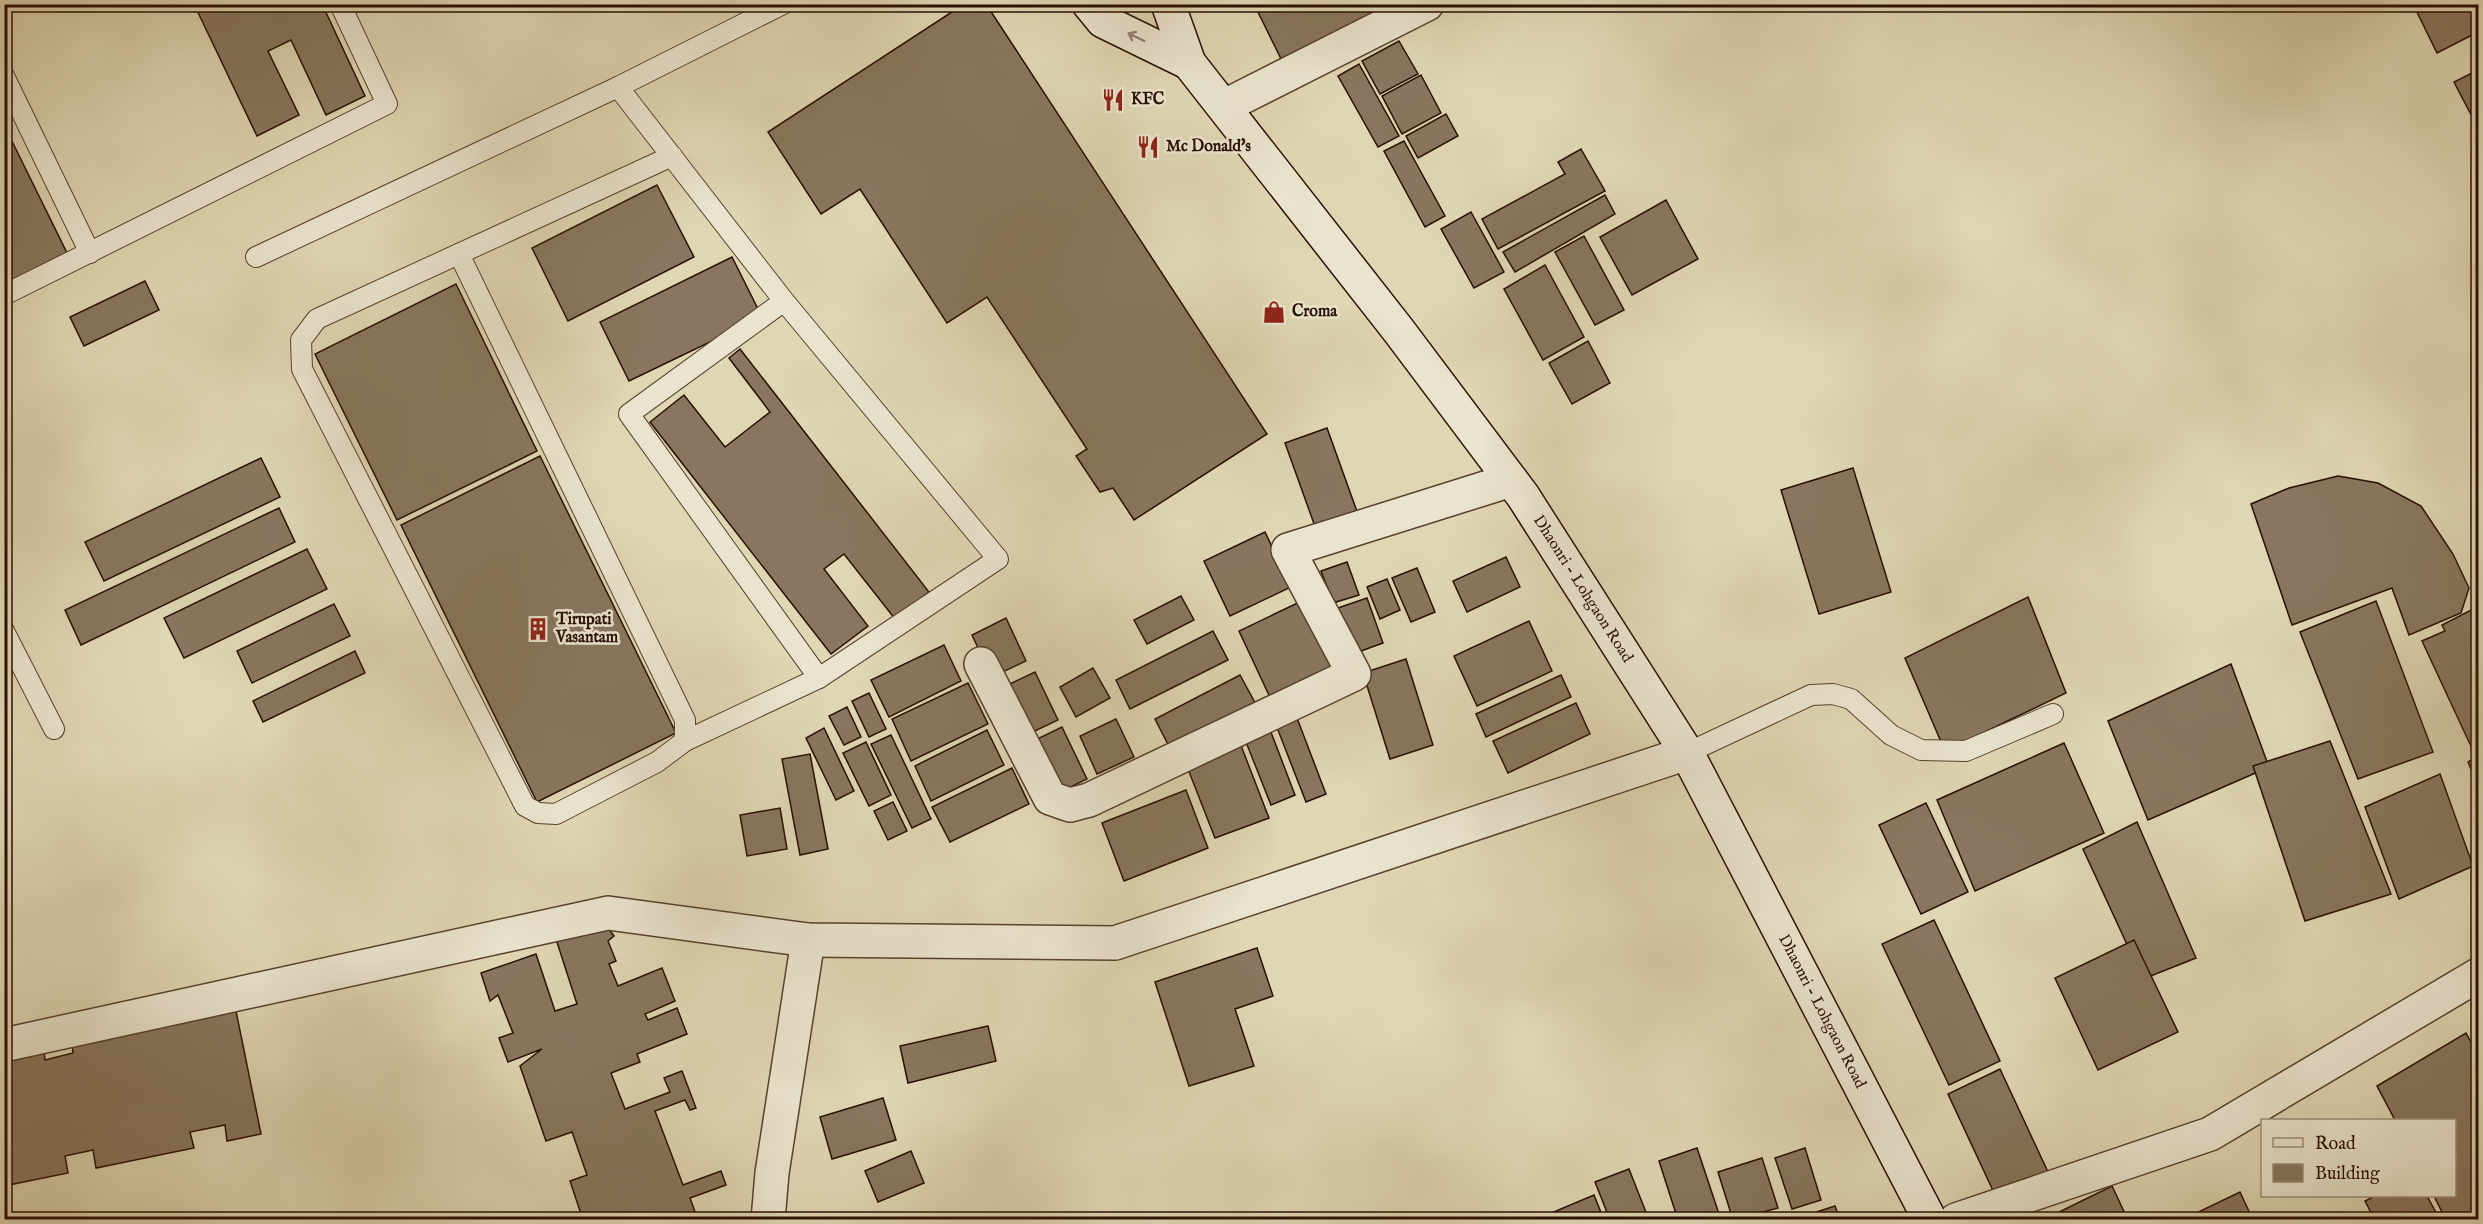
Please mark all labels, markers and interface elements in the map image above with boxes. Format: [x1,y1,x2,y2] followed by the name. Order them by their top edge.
[1128,31,1146,43] one-way arrow
[1100,87,1126,113] restaurant icon: KFC
[1131,90,1165,110] place label: KFC
[1135,134,1161,160] restaurant icon: Mc Donald's
[1166,137,1251,157] place label: Mc Donald's
[1261,299,1287,325] shop icon: Croma
[1292,302,1338,322] place label: Croma
[1528,512,1637,667] street label: Dhaonri - Lohgaon Road
[555,610,619,648] place label: Tirupati Vasantam
[525,616,551,642] building icon: Tirupati Vasantam
[1773,931,1870,1093] street label: Dhaonri - Lohgaon Road
[2261,1119,2456,1197] legend
[2315,1133,2356,1156] text: Road
[2315,1163,2380,1186] text: Building

